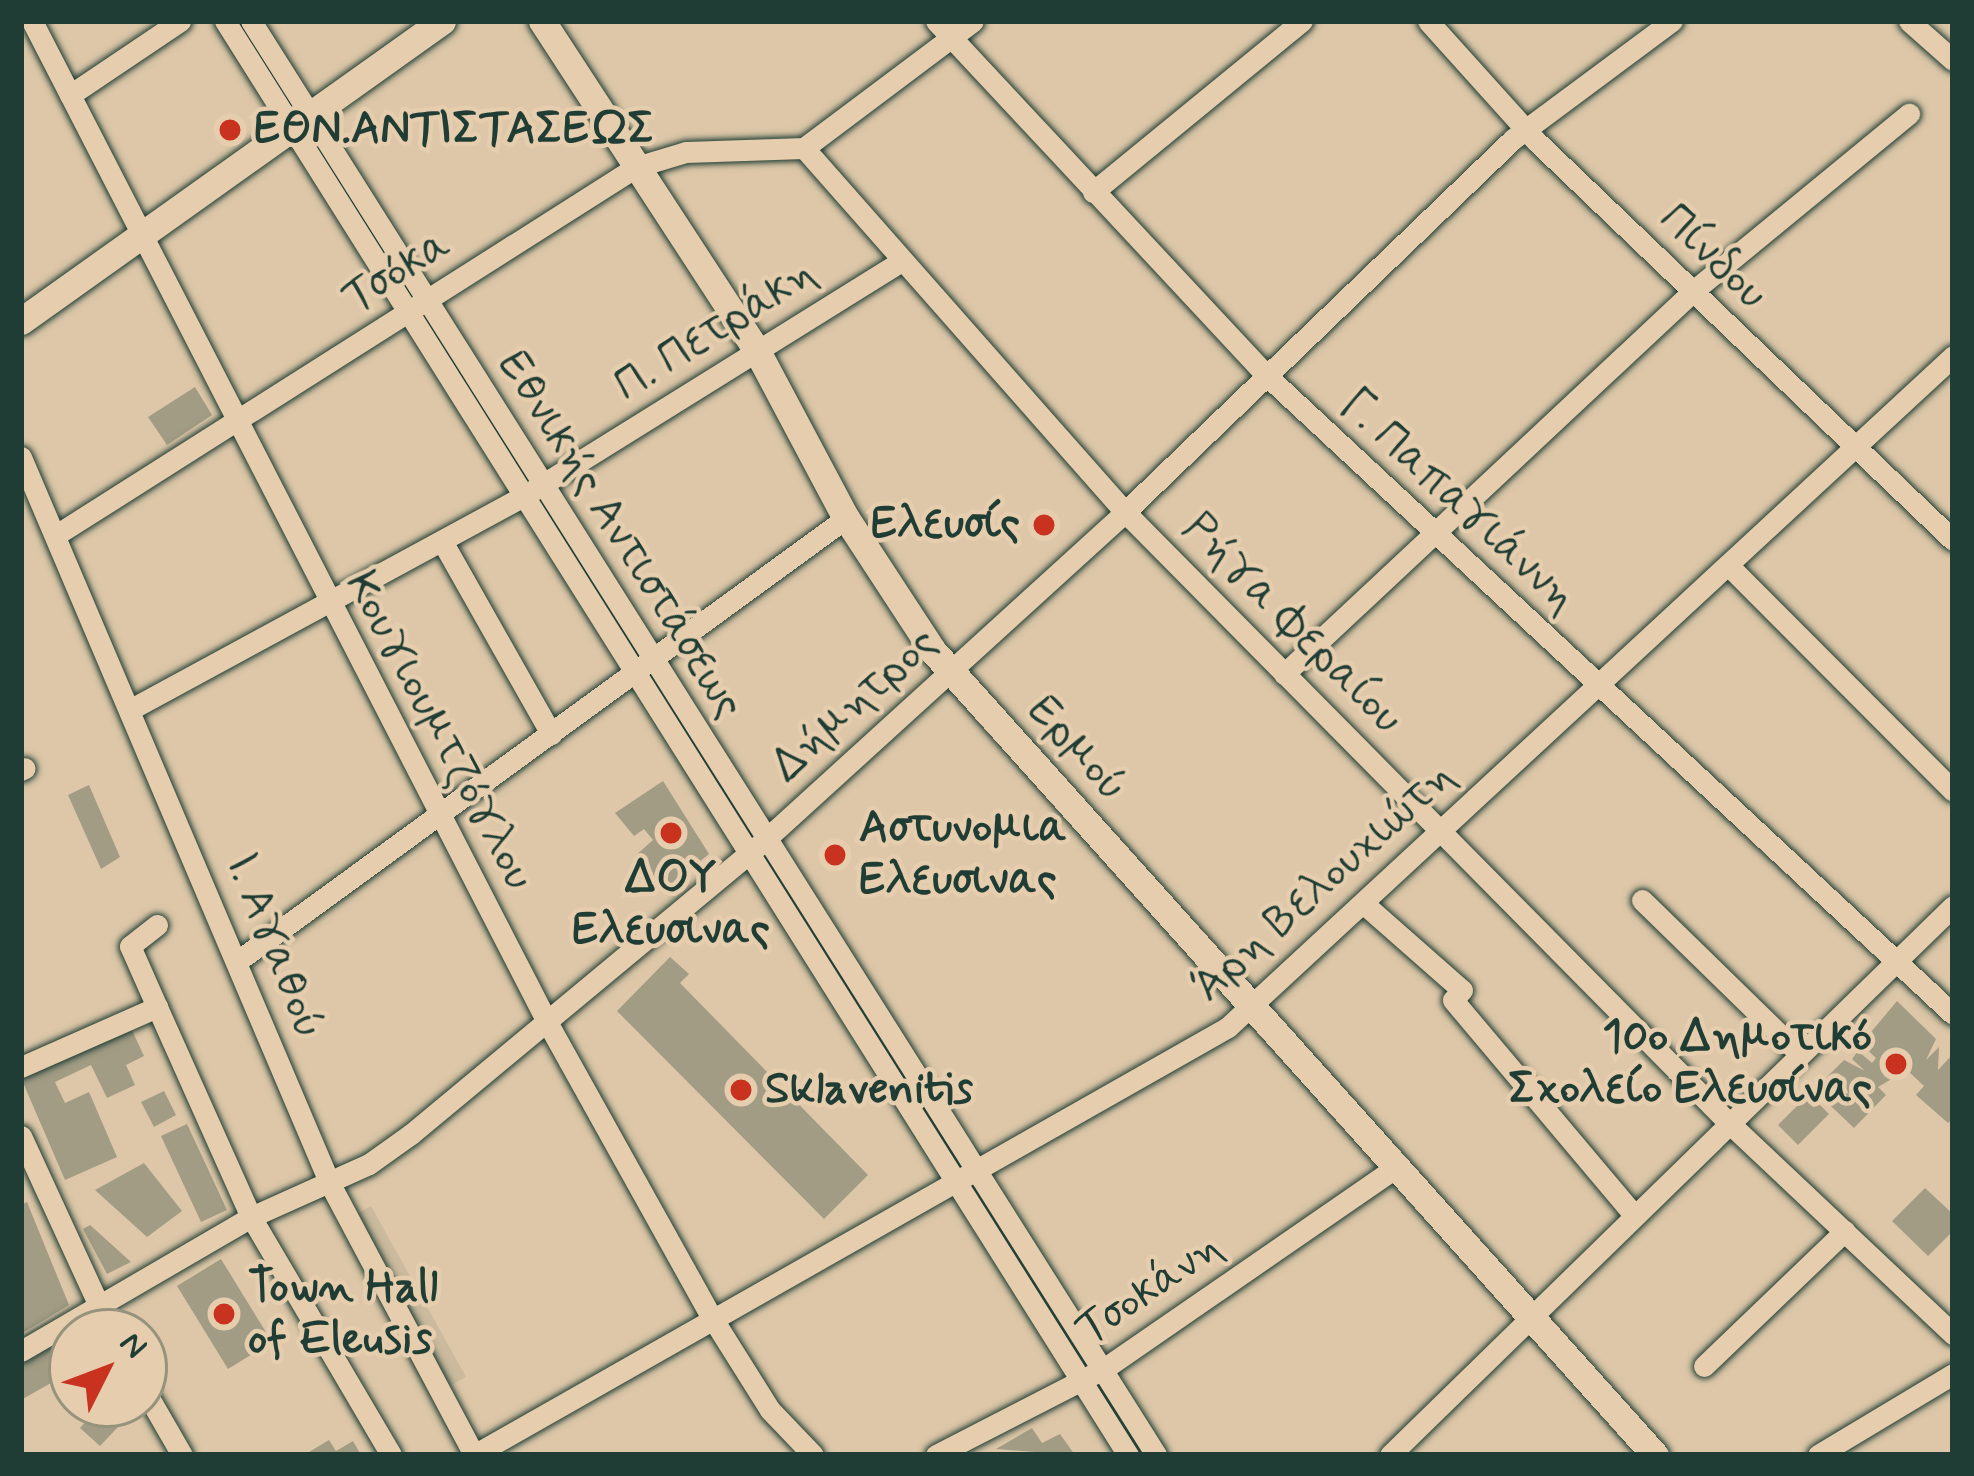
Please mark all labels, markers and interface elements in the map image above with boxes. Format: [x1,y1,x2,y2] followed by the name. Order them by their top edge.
[254,103,655,157] place label: ΕΘΝ.ΑΝΤΙΣΤΑΣΕΩΣ
[217,117,243,143] marker: ΕΘΝ.ΑΝΤΙΣΤΑΣΕΩΣ
[1648,193,1778,321] street label: Πίνδου
[333,218,461,326] street label: Τσόκα
[605,247,827,413] street label: Π. Πετράκη
[485,341,755,729] street label: Εθνικής Αντιστάσεως
[1328,378,1588,626] street label: Γ. Παπαγιάννη
[871,498,1020,552] place label: Ελευσίς
[1170,502,1414,746] street label: Ρήγα Φεραίου
[1031,512,1057,538] marker: Ελευσίς
[332,563,546,899] street label: Κουγιουμτζόγλου
[761,616,949,794] street label: Δήμητρος
[1015,685,1139,813] street label: Ερμού
[1183,750,1467,1014] street label: Άρη Βελουχιώτη
[859,802,1067,908] place label: Αστυνομια Ελευσινας
[658,820,684,846] marker: ΔΟΥ Ελευσινας
[822,842,848,868] marker: Αστυνομια Ελευσινας
[212,845,336,1047] street label: Ι. Αγαθού
[572,852,770,958] place label: ΔΟΥ Ελευσινας
[1509,1011,1872,1117] place label: 10ο Δημοτικό Σχολείο Ελευσίνας
[1883,1051,1909,1077] marker: 10ο Δημοτικό Σχολείο Ελευσίνας
[765,1063,973,1117] place label: Sklavenitis
[728,1077,754,1103] marker: Sklavenitis
[1066,1220,1234,1358] street label: Τσοκάνη
[248,1261,438,1367] place label: Town Hall of Eleusis
[211,1301,237,1327] marker: Town Hall of Eleusis
[48,1308,168,1428] north arrow
[109,1323,156,1369] text: N

